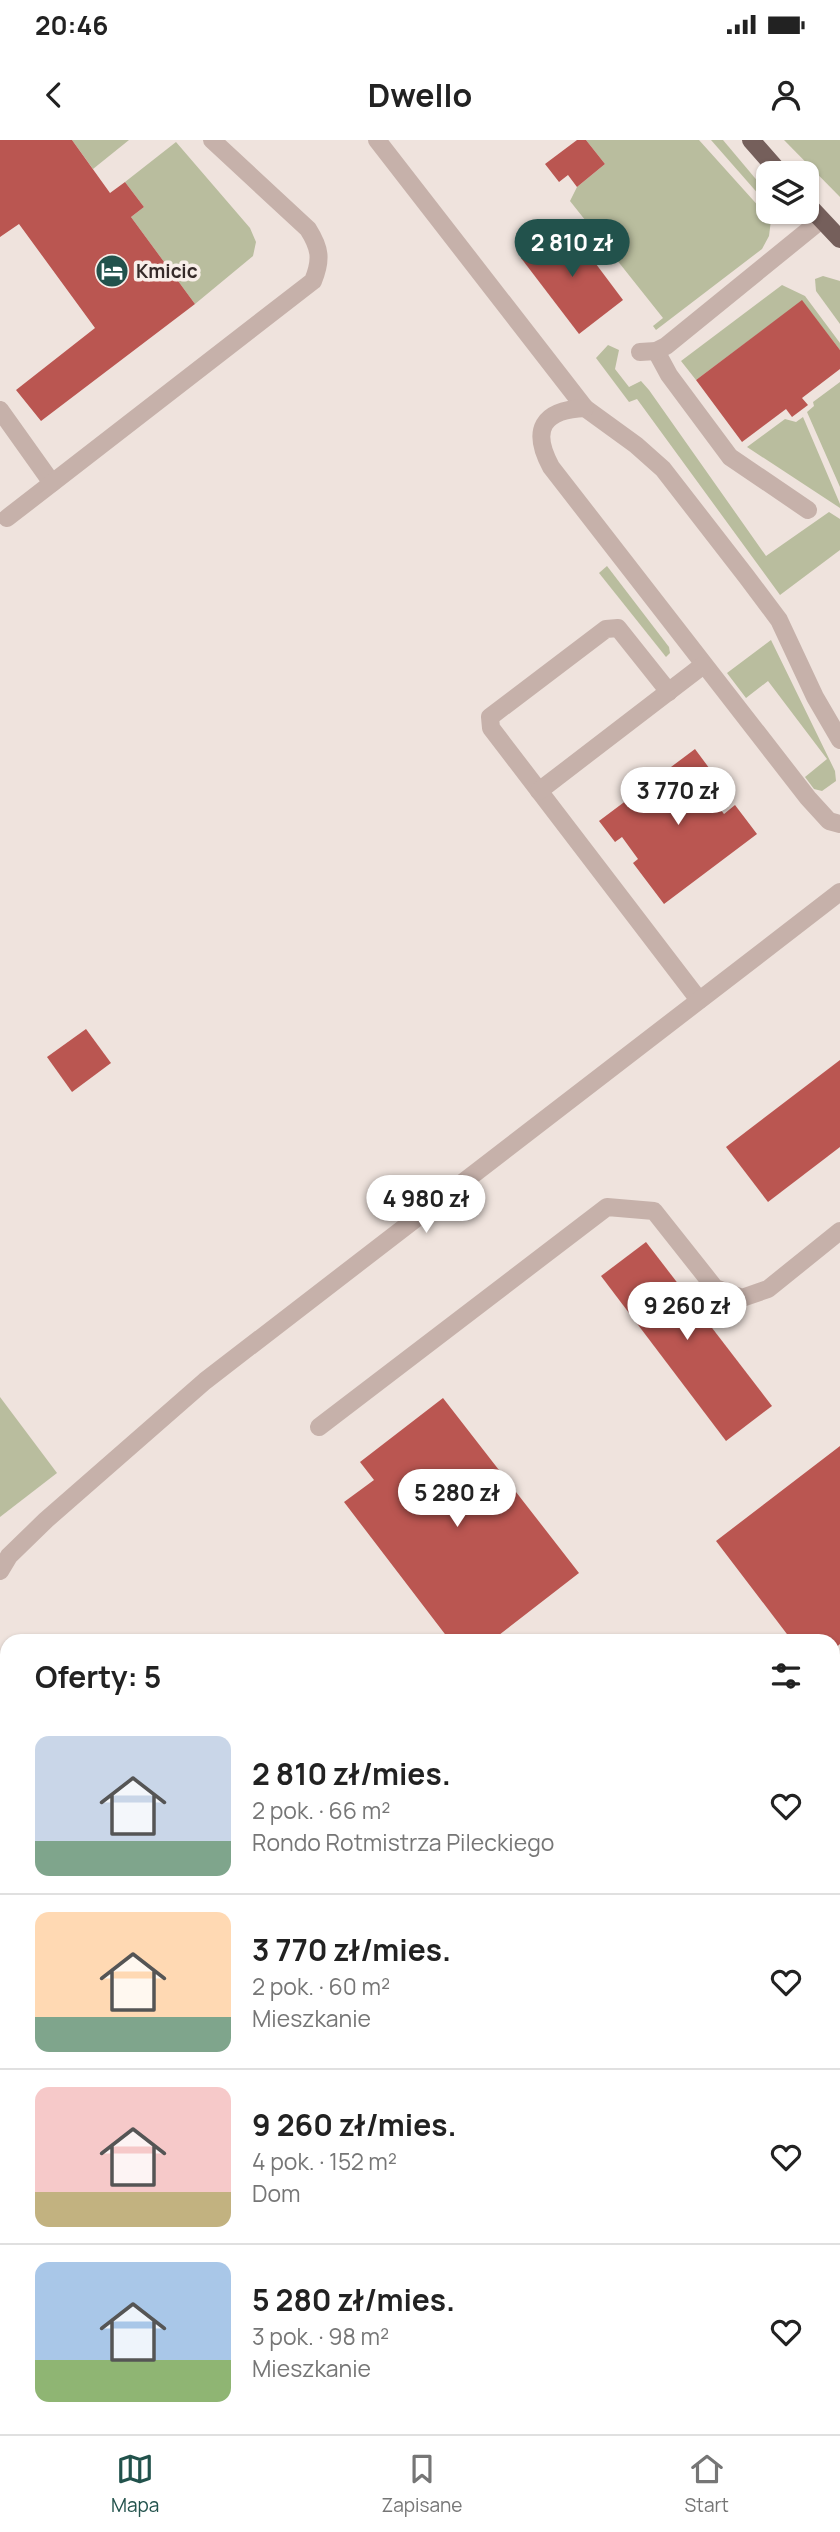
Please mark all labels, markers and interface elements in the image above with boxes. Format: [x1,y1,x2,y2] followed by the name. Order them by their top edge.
[35,7,108,43] text: 20:46
[368,73,472,117] text: Dwello
[35,76,73,114] icon: back
[767,76,805,114] icon: person
[756,161,819,224] map controls
[756,161,819,224] button: layers
[500,220,644,279] pin: 2 810 zł
[531,226,613,258] text: 2 810 zł
[93,252,131,290] hotel icon: Kmicic
[136,258,198,284] place label: Kmicic
[606,768,750,827] pin: 3 770 zł
[637,774,719,806] text: 3 770 zł
[354,1176,498,1235] pin: 4 980 zł
[382,1182,470,1214] text: 4 980 zł
[615,1282,759,1342] pin: 9 260 zł
[643,1289,731,1321] text: 9 260 zł
[385,1470,529,1529] pin: 5 280 zł
[414,1476,500,1508] text: 5 280 zł
[35,1656,161,1697] text: Oferty: 5
[767,1657,805,1695] icon: filters
[252,1753,451,1794] text: 2 810 zł/mies.
[91,1764,175,1848] icon: home
[767,1787,805,1825] icon: heart
[252,1794,390,1826] text: 2 pok. · 66 m²
[252,1826,554,1858] text: Rondo Rotmistrza Pileckiego
[252,1929,451,1970] text: 3 770 zł/mies.
[91,1940,175,2024] icon: home
[767,1963,805,2001] icon: heart
[252,1970,390,2002] text: 2 pok. · 60 m²
[252,2002,371,2034] text: Mieszkanie
[252,2104,457,2145] text: 9 260 zł/mies.
[91,2115,175,2199] icon: home
[767,2138,805,2176] icon: heart
[252,2145,397,2177] text: 4 pok. · 152 m²
[252,2177,301,2209] text: Dom
[252,2279,455,2320] text: 5 280 zł/mies.
[91,2290,175,2374] icon: home
[767,2313,805,2351] icon: heart
[252,2320,389,2352] text: 3 pok. · 98 m²
[252,2352,371,2384] text: Mieszkanie
[111,2450,159,2518] tab: Mapa
[382,2450,462,2518] tab: Zapisane
[685,2450,729,2518] tab: Start

